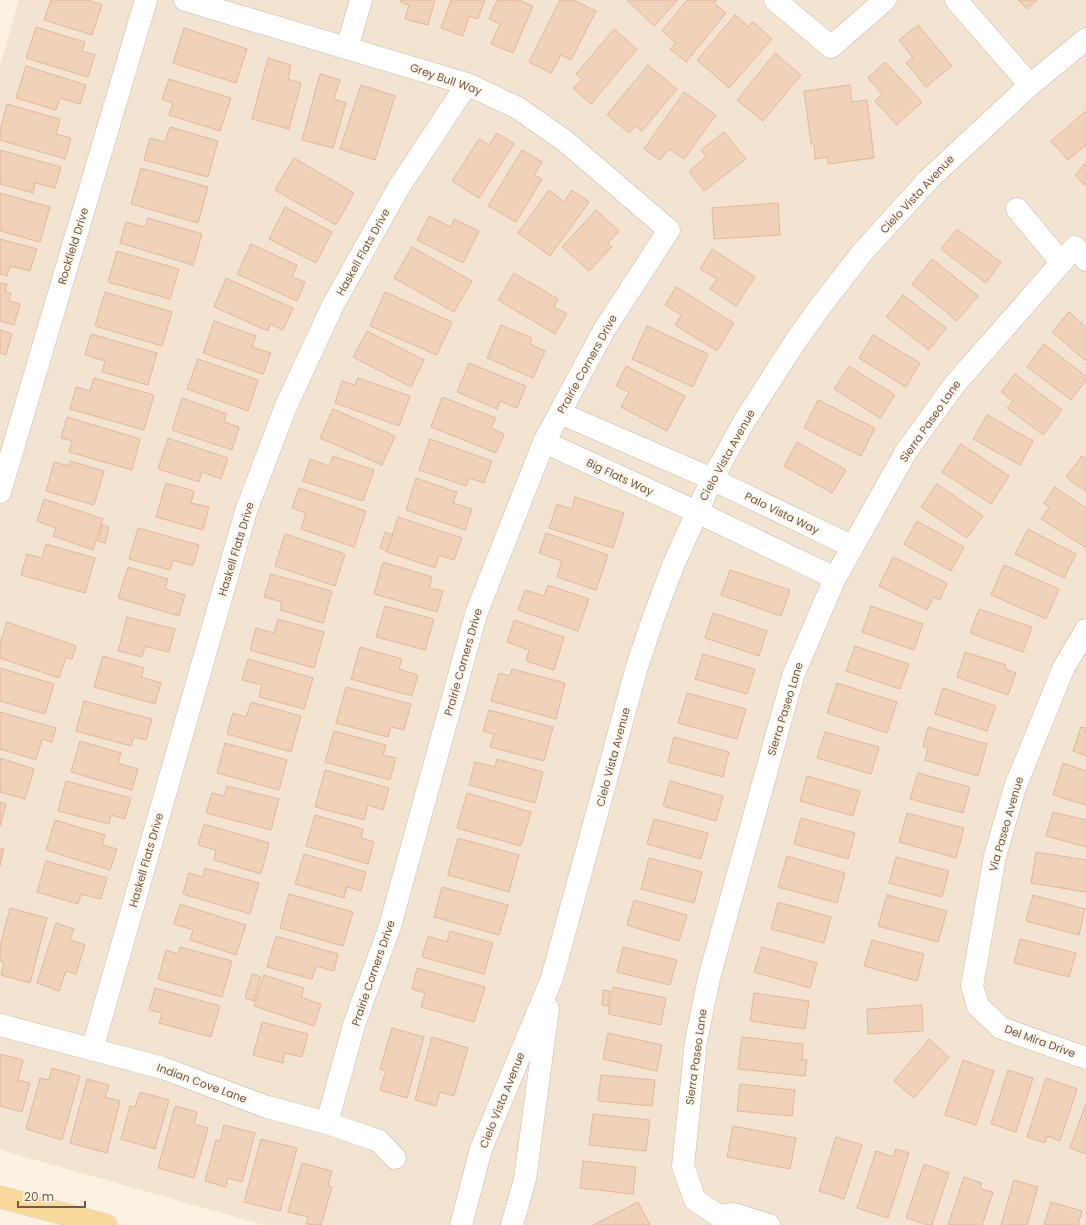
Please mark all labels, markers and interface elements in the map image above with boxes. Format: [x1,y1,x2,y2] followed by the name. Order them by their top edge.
[408,59,485,99] street label: Grey Bull Way
[876,151,958,237] street label: Cielo Vista Avenue
[54,205,92,287] street label: Rockfield Drive
[332,205,394,299] street label: Haskell Flats Drive
[553,311,621,416] street label: Prairie Corners Drive
[896,377,964,465] street label: Sierra Paseo Lane
[695,406,759,504] street label: Cielo Vista Avenue
[584,454,657,500] street label: Big Flats Way
[742,488,823,538] street label: Palo Vista Way
[214,500,258,598] street label: Haskell Flats Drive
[440,606,486,718] street label: Prairie Corners Drive
[763,660,807,758] street label: Sierra Paseo Lane
[592,705,634,808] street label: Cielo Vista Avenue
[985,774,1027,873] street label: Via Paseo Avenue
[125,811,167,909] street label: Haskell Flats Drive
[347,918,399,1028] street label: Prairie Corners Drive
[681,1008,711,1106] street label: Sierra Paseo Lane
[1002,1021,1078,1061] street label: Del Mira Drive
[475,1049,529,1150] street label: Cielo Vista Avenue
[155,1059,249,1107] street label: Indian Cove Lane
[18,1183,85,1209] scale bar
[24,1188,54,1205] text: 20 m

